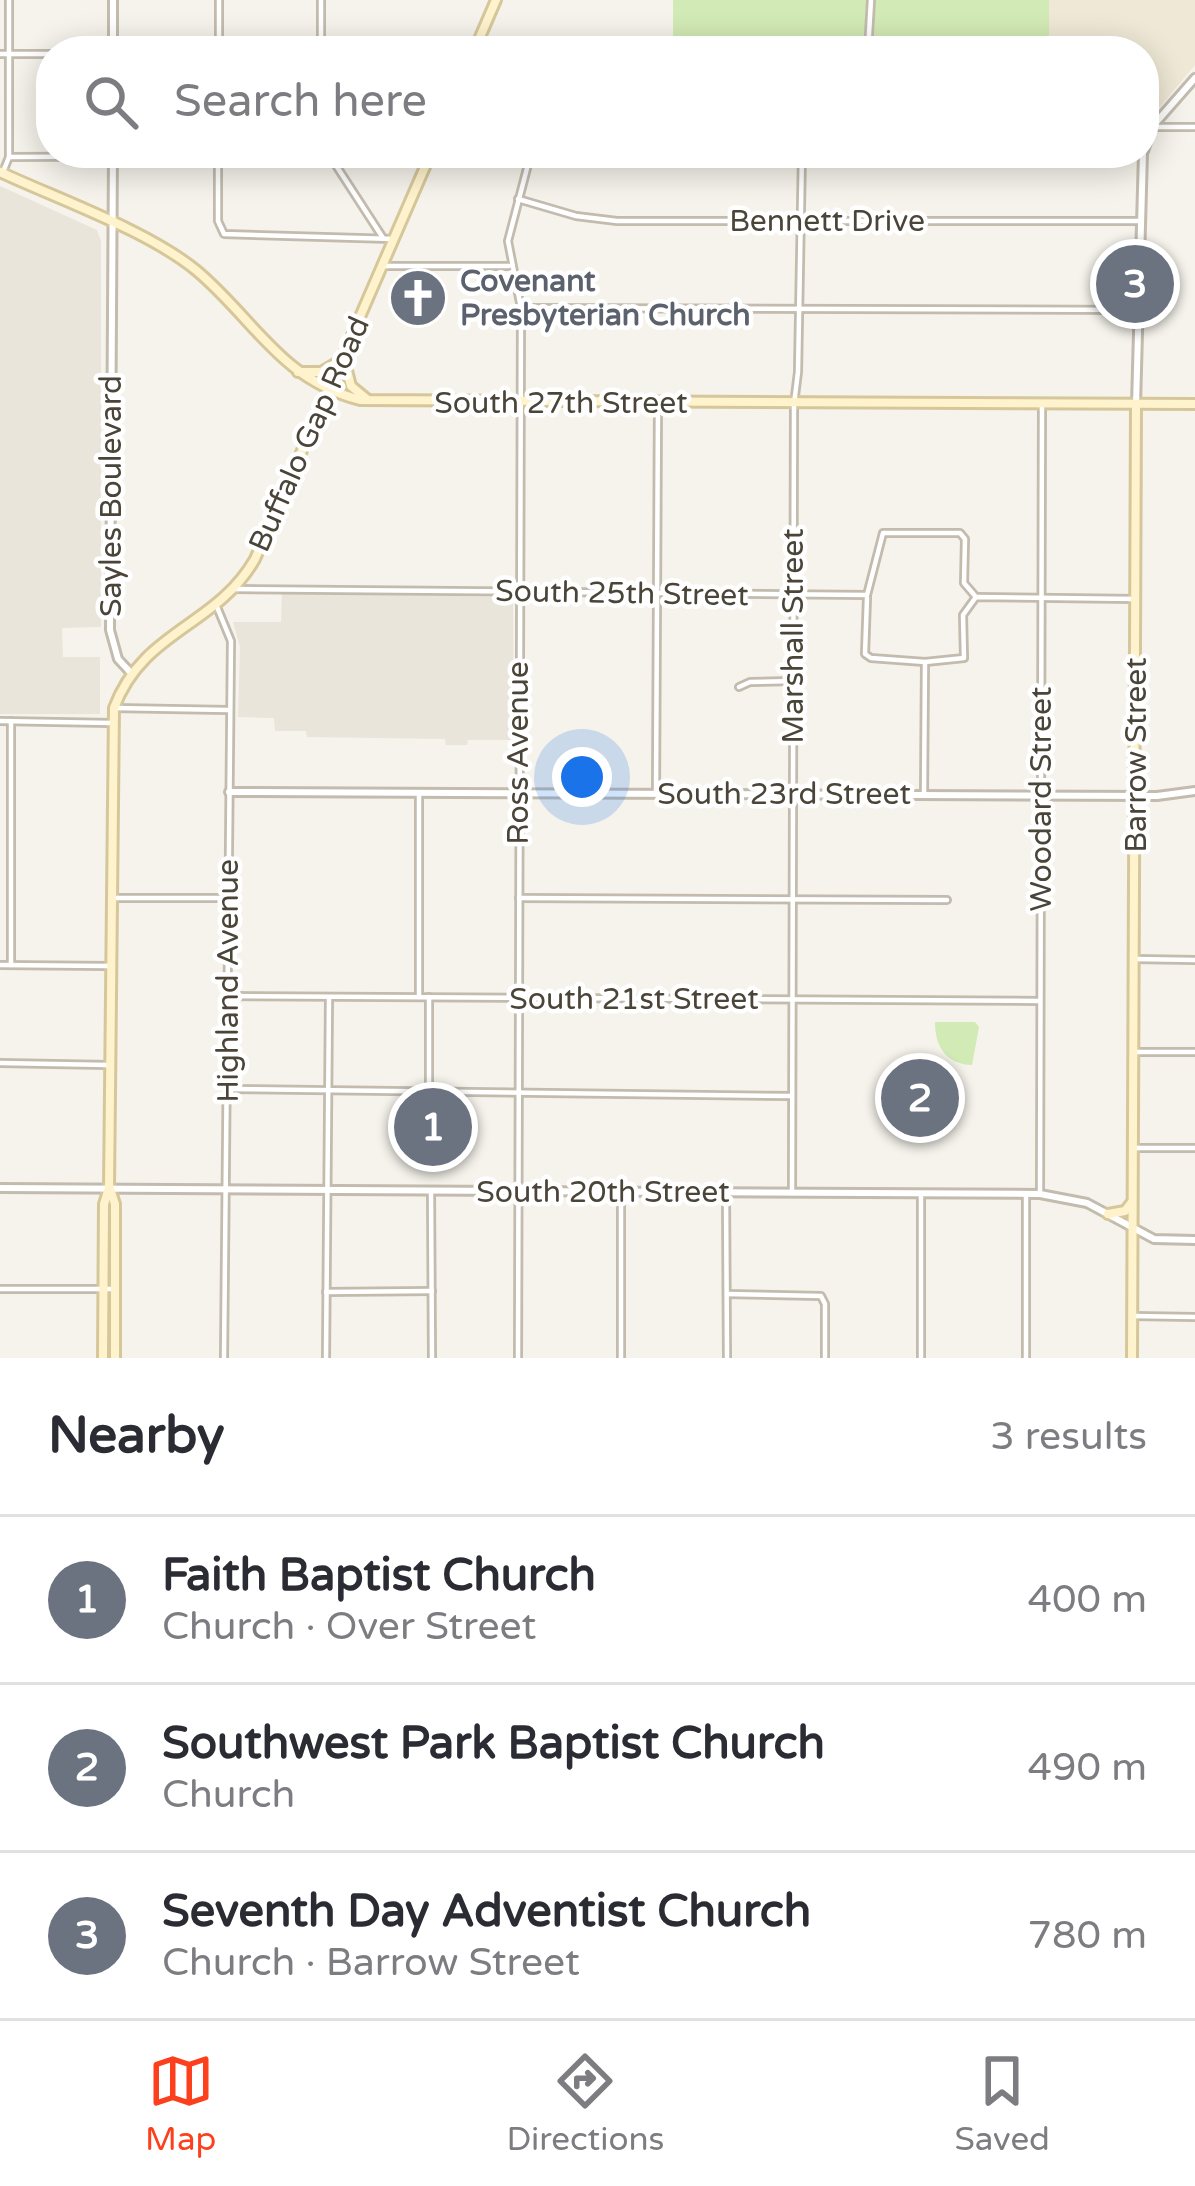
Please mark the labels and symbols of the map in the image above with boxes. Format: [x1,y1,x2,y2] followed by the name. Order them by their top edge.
[729,203,925,240] street label: Bennett Drive
[1096,239,1174,329] pin: 3
[460,263,751,334] place label: Covenant Presbyterian Church
[387,267,449,329] church icon: Covenant Presbyterian Church
[241,311,378,558] street label: Buffalo Gap Road
[93,375,130,617] street label: Sayles Boulevard
[434,385,688,422] street label: South 27th Street
[775,528,812,744] street label: Marshall Street
[495,573,749,614] street label: South 25th Street
[1118,657,1155,853] street label: Barrow Street
[500,661,537,845] street label: Ross Avenue
[1023,687,1060,911] street label: Woodard Street
[552,747,612,807] your location
[657,776,911,813] street label: South 23rd Street
[210,859,247,1103] street label: Highland Avenue
[509,981,759,1018] street label: South 21st Street
[881,1053,959,1143] pin: 2
[394,1082,472,1172] pin: 1
[476,1174,730,1211] street label: South 20th Street

